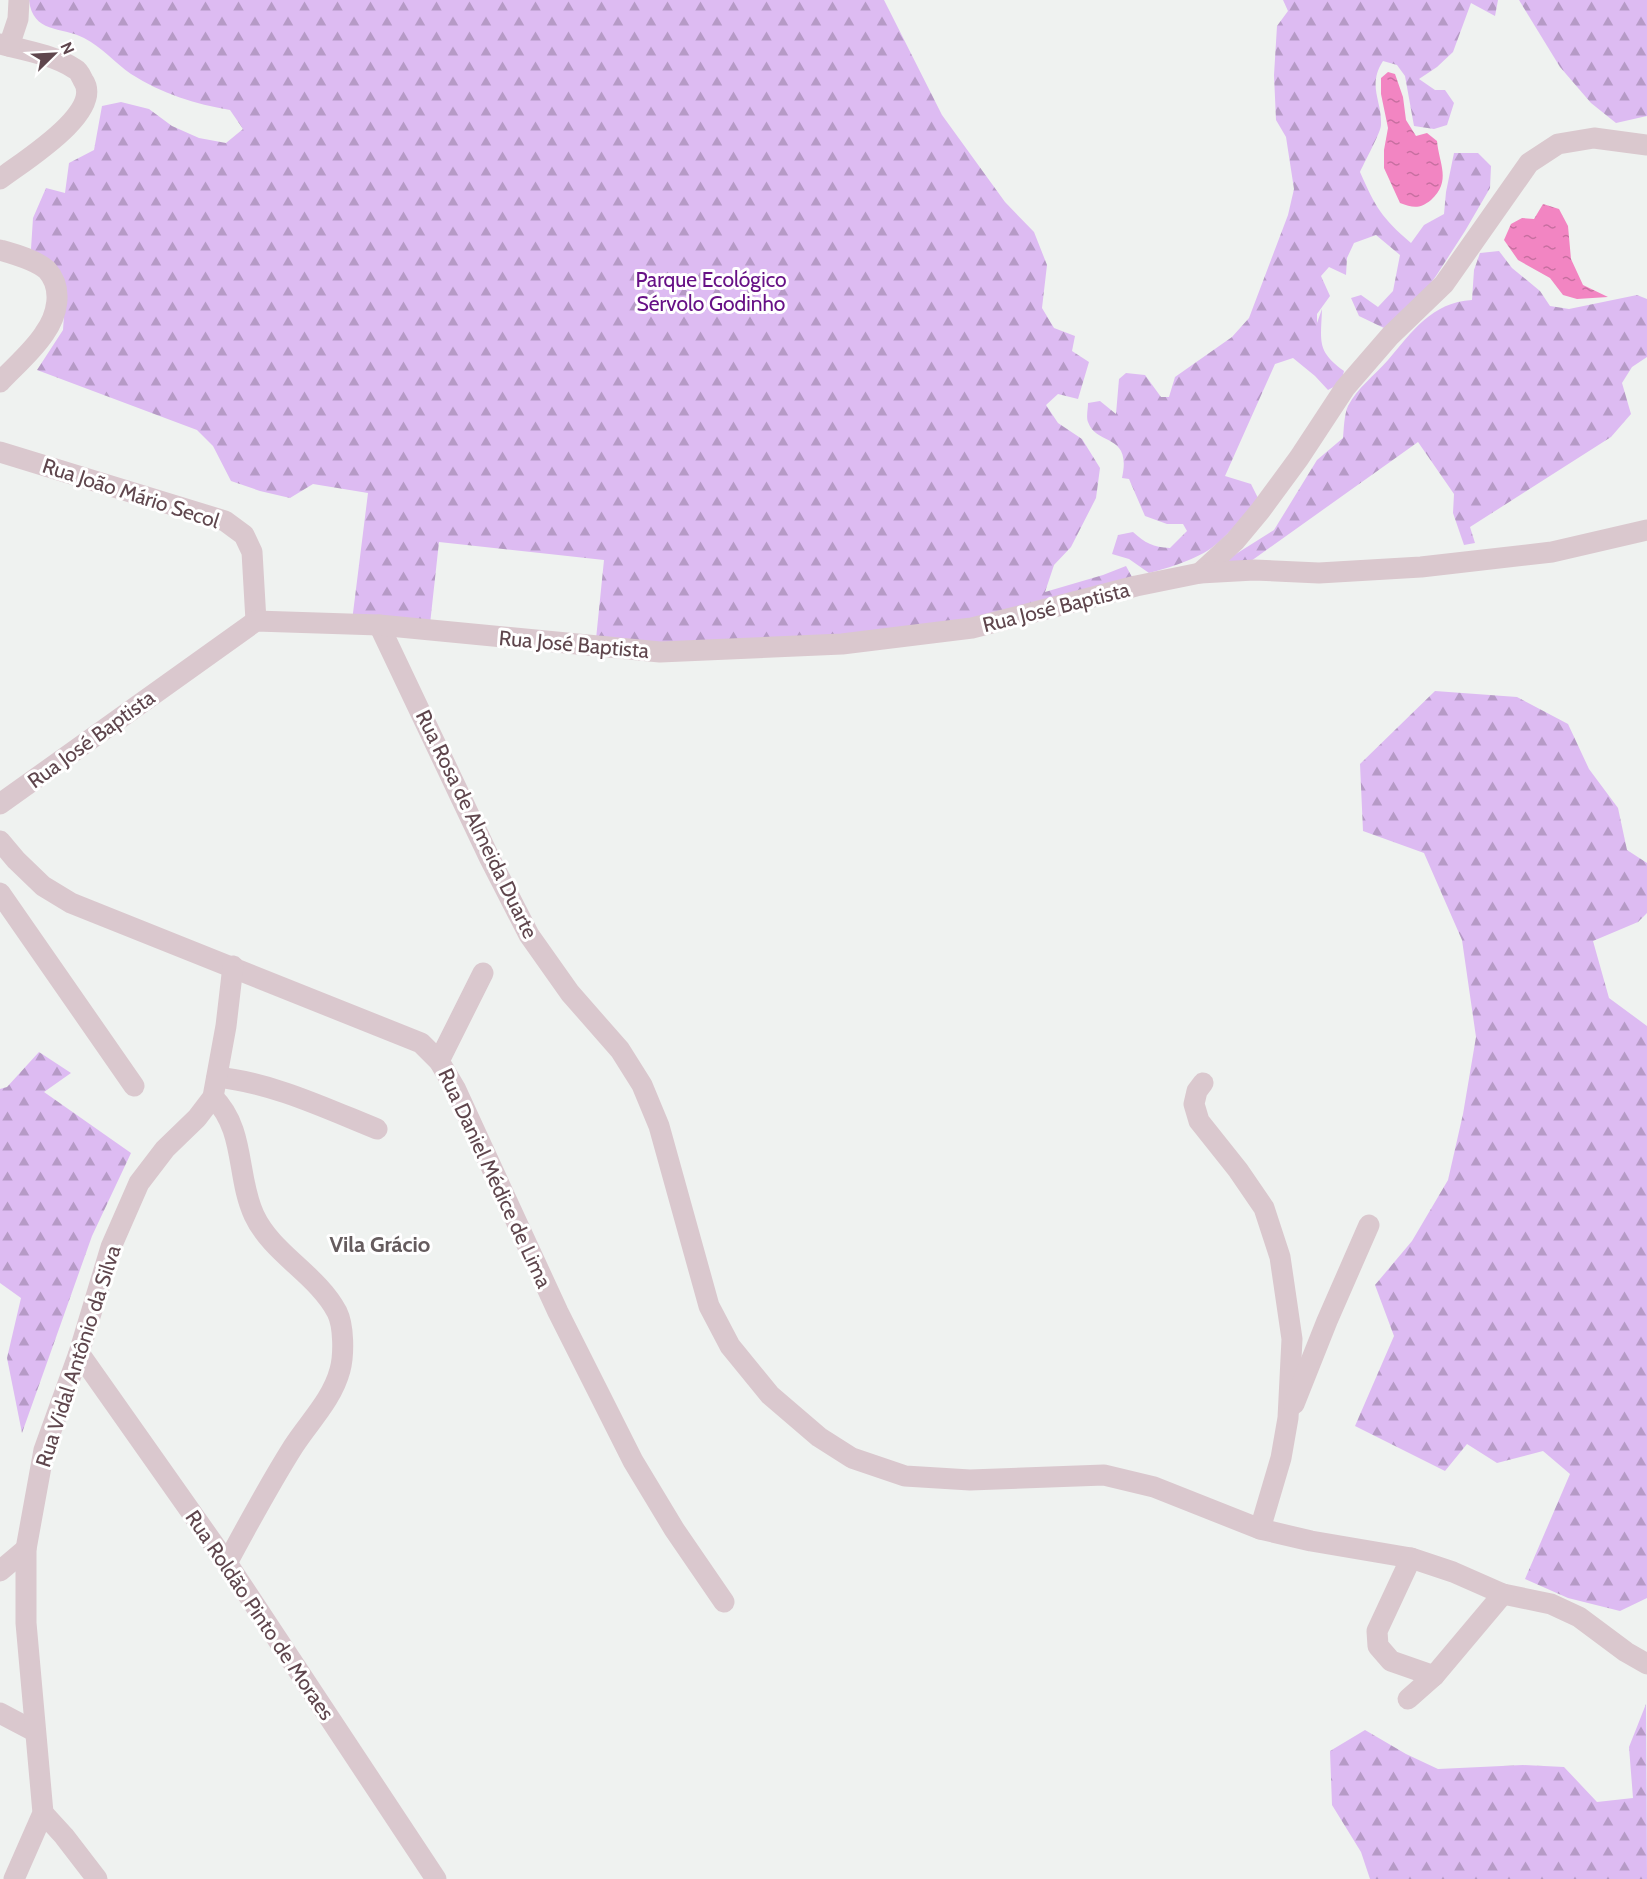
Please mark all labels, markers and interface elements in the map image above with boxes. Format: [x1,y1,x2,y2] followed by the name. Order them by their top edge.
[24,24,84,84] north arrow
[56,39,78,57] text: N
[635,267,787,316] park label: Parque Ecológico Sérvolo Godinho
[39,453,223,533] street label: Rua João Mário Secol
[980,577,1132,637] street label: Rua José Baptista
[498,625,650,663] street label: Rua José Baptista
[23,685,159,793] street label: Rua José Baptista
[411,706,543,943] street label: Rua Rosa de Almeida Duarte
[433,1064,557,1292] street label: Rua Daniel Médice de Lima
[330,1231,430,1258] district label: Vila Grácio
[30,1242,126,1470] street label: Rua Vidal Antônio da Silva
[180,1505,340,1725] street label: Rua Roldão Pinto de Moraes

